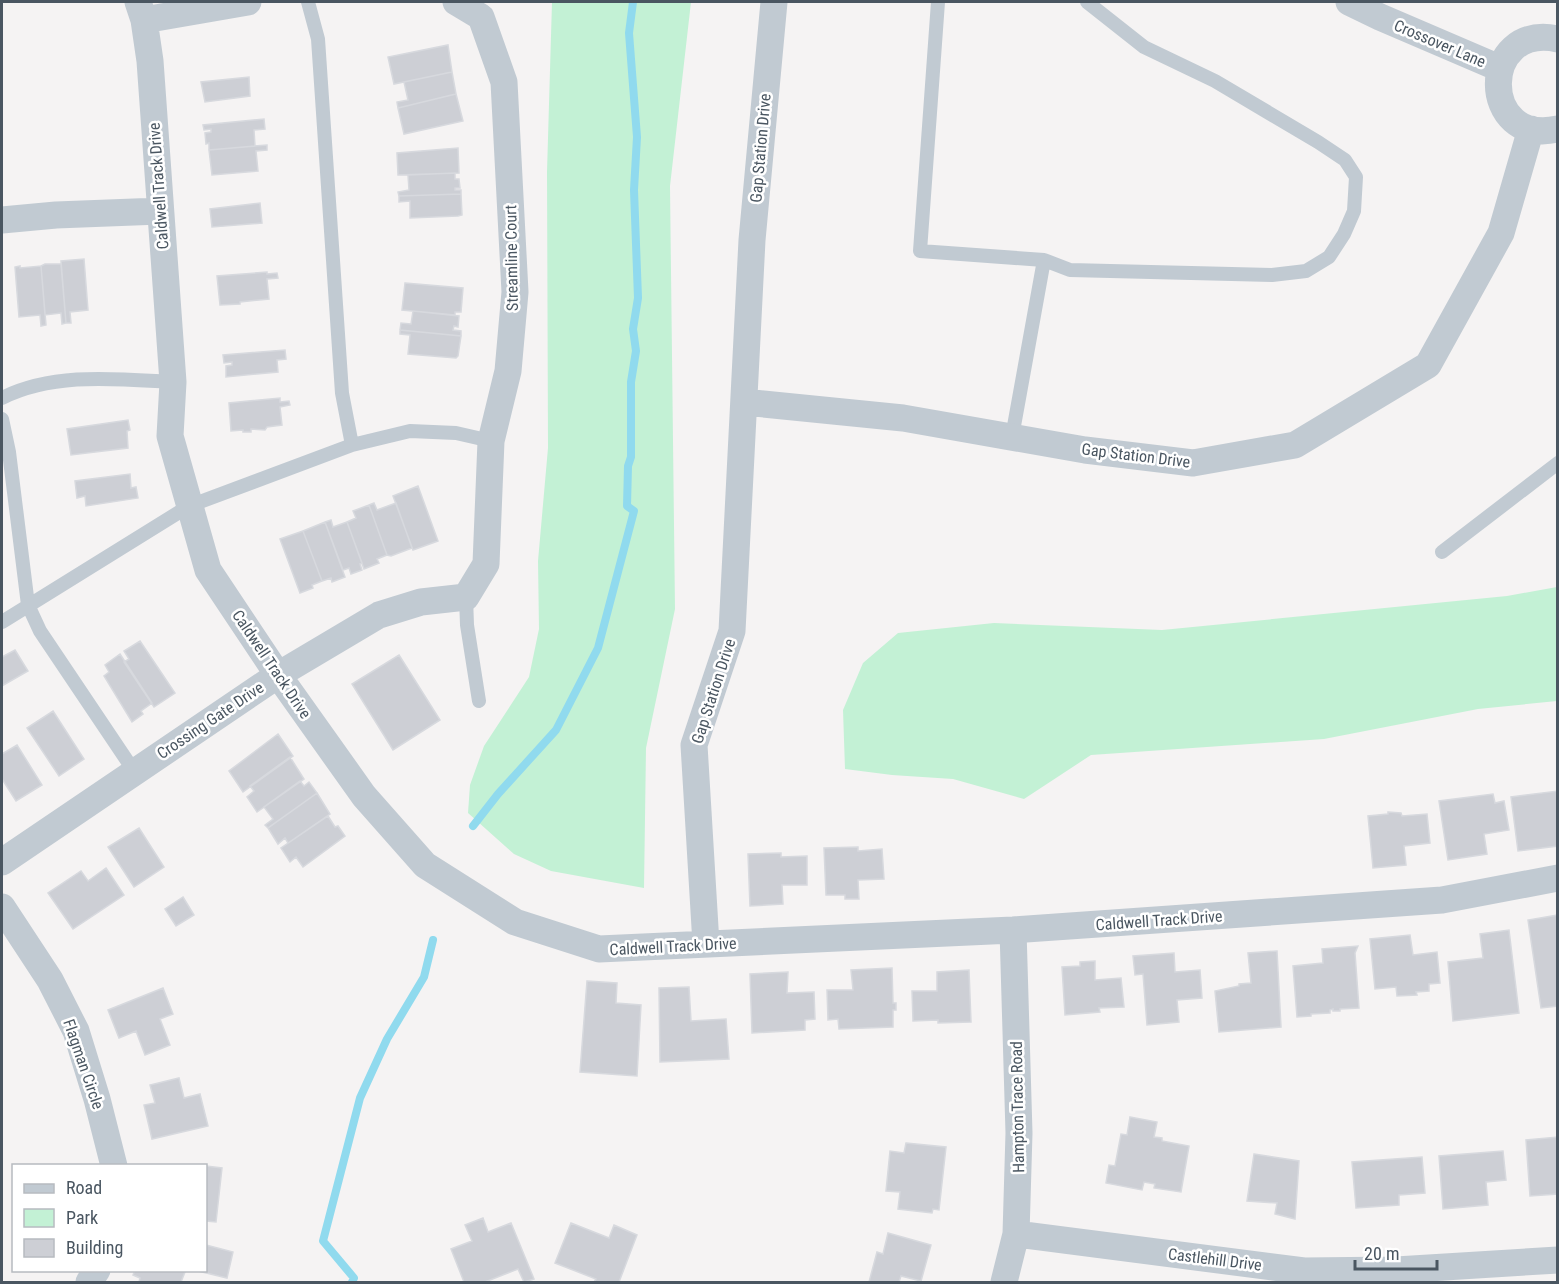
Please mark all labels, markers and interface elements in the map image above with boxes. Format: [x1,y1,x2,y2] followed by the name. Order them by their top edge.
[1391,16,1488,71] street label: Crossover Lane
[746,93,775,203] street label: Gap Station Drive
[145,122,172,250] street label: Caldwell Track Drive
[501,205,522,311] street label: Streamline Court
[1081,439,1191,472] street label: Gap Station Drive
[228,606,315,722] street label: Caldwell Track Drive
[688,636,739,746] street label: Gap Station Drive
[153,678,267,763] street label: Crossing Gate Drive
[1095,907,1223,934] street label: Caldwell Track Drive
[609,934,737,959] street label: Caldwell Track Drive
[59,1017,108,1112] street label: Flagman Circle
[1007,1041,1028,1173] street label: Hampton Trace Road
[12,1164,207,1272] legend
[66,1177,102,1198] text: Road
[66,1207,98,1228] text: Park
[1355,1233,1438,1271] scale bar
[66,1237,123,1258] text: Building
[1364,1243,1399,1264] text: 20 m
[1167,1244,1263,1275] street label: Castlehill Drive

